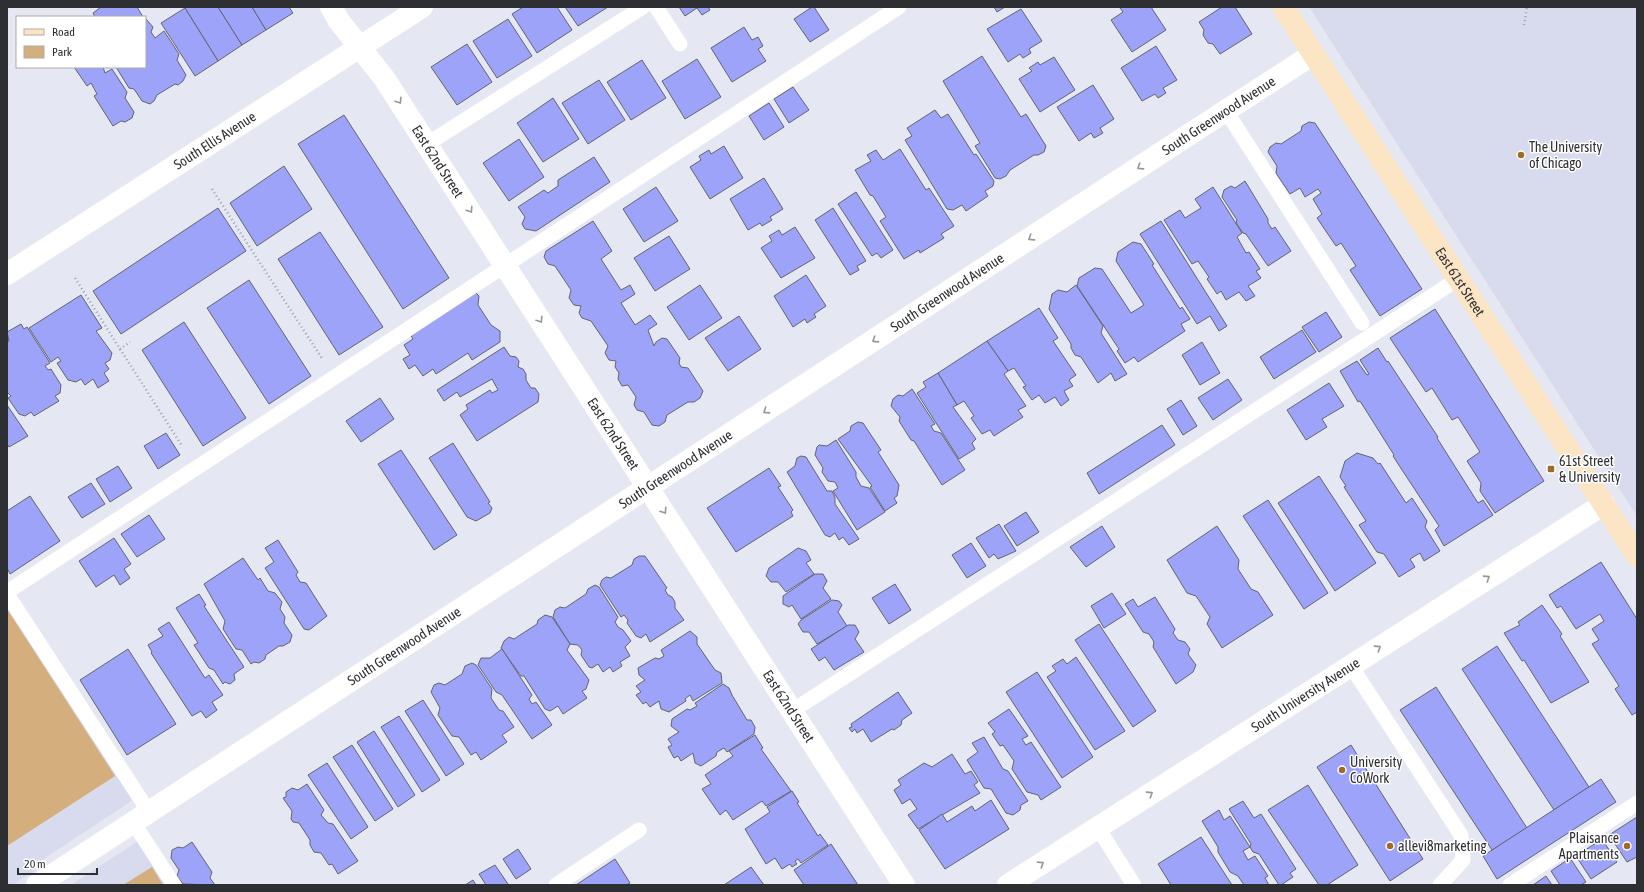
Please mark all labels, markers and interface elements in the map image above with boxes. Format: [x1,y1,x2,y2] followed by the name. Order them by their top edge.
[16,16,146,68] legend
[52,25,75,39] text: Road
[52,45,73,59] text: Park
[1159,73,1278,158] street label: South Greenwood Avenue
[394,97,402,104] one-way arrow
[171,108,259,173] street label: South Ellis Avenue
[409,122,467,201] street label: East 62nd Street
[1529,139,1603,171] place label: The University of Chicago
[1516,150,1526,160] marker: The University of Chicago
[1137,162,1144,170] one-way arrow
[465,206,473,213] one-way arrow
[1028,233,1035,241] one-way arrow
[1432,245,1488,319] street label: East 61st Street
[887,250,1007,335] street label: South Greenwood Avenue
[536,315,543,322] one-way arrow
[872,335,879,342] one-way arrow
[584,395,642,473] street label: East 62nd Street
[763,406,770,413] one-way arrow
[616,426,735,512] street label: South Greenwood Avenue
[1559,453,1621,485] place label: 61st Street & University
[1546,464,1556,474] marker: 61st Street & University
[659,507,667,514] one-way arrow
[1483,576,1490,583] one-way arrow
[344,603,464,689] street label: South Greenwood Avenue
[1374,646,1381,653] one-way arrow
[1248,654,1362,735] street label: South University Avenue
[760,667,818,745] street label: East 62nd Street
[1350,754,1403,786] place label: University CoWork
[1337,765,1347,775] marker: University CoWork
[1146,791,1153,799] one-way arrow
[1559,830,1619,862] place label: Plaisance Apartments
[1398,838,1487,854] place label: allevi8marketing
[1385,841,1395,851] marker: allevi8marketing
[1622,841,1632,851] marker: Plaisance Apartments
[18,850,97,876] scale bar
[24,857,46,871] text: 20 m
[1037,861,1044,869] one-way arrow

